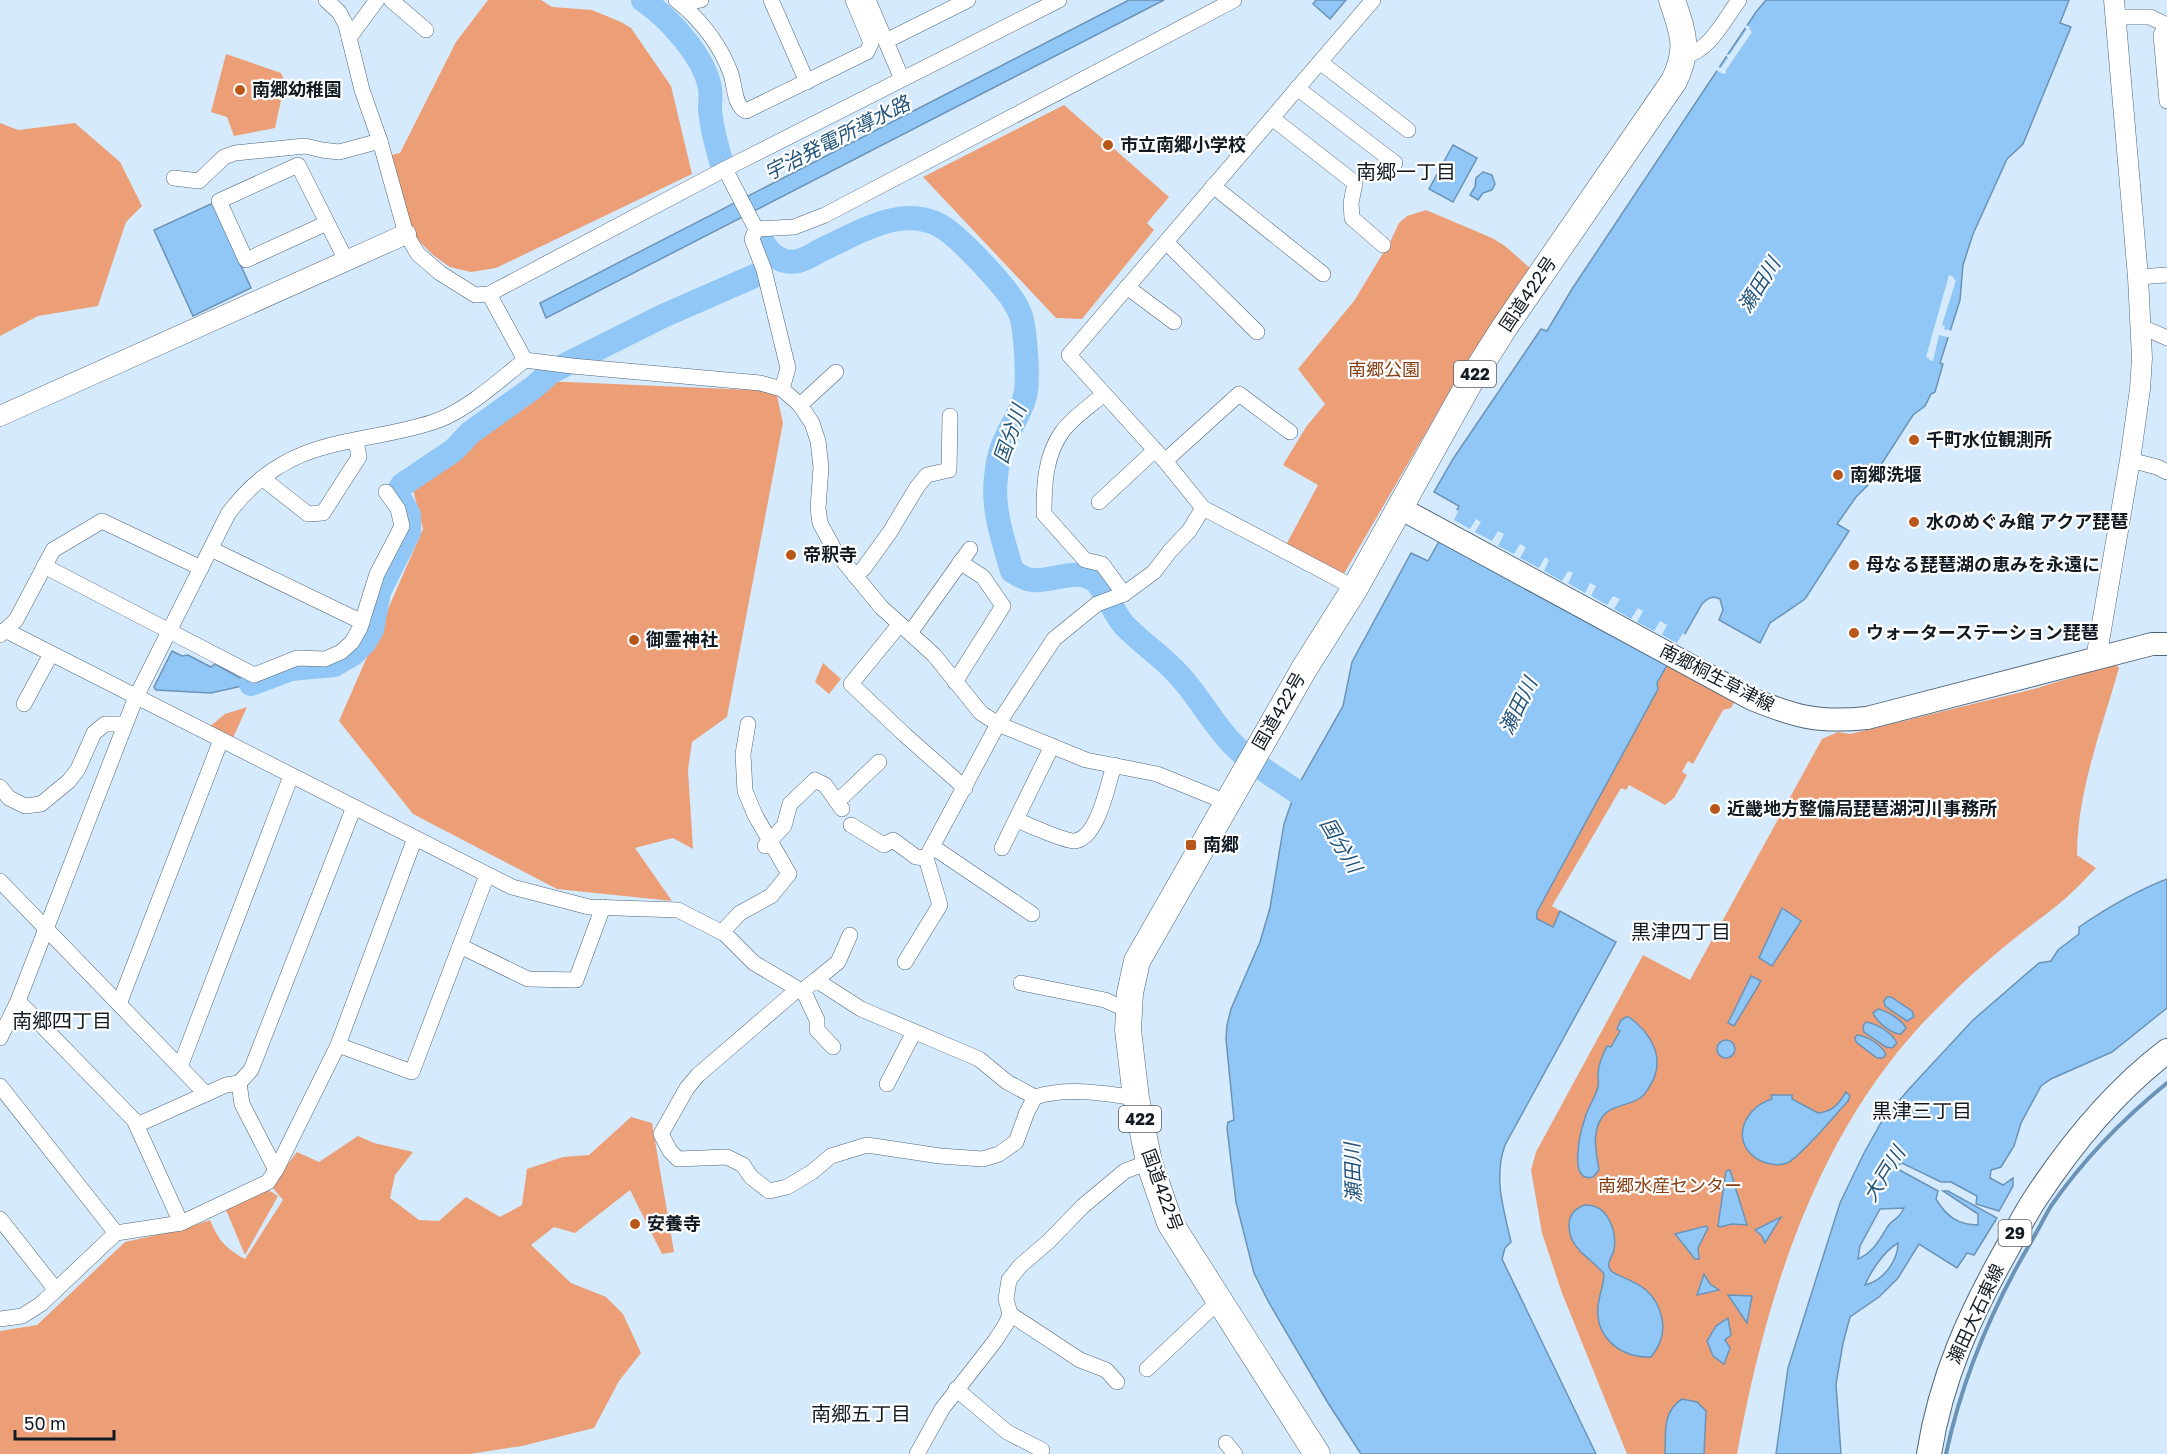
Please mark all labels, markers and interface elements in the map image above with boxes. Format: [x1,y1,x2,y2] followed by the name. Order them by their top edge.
[252,78,342,100] place label: 南郷幼稚園
[233,83,247,97] marker: 南郷幼稚園
[760,89,915,184] water label: 宇治発電所導水路
[1120,133,1246,155] place label: 市立南郷小学校
[1101,138,1115,152] marker: 市立南郷小学校
[1356,159,1456,183] district label: 南郷一丁目
[1732,251,1785,316] water label: 瀬田川
[1494,252,1560,335] street label: 国道422号
[1348,358,1420,380] park label: 南郷公園
[1454,361,1496,387] road number: 422
[988,400,1031,466] water label: 国分川
[1926,428,2052,450] place label: 千町水位観測所
[1907,433,1921,447] marker: 千町水位観測所
[1850,463,1922,485] place label: 南郷洗堰
[1831,468,1845,482] marker: 南郷洗堰
[1926,510,2128,532] place label: 水のめぐみ館 アクア琵琶
[1907,515,1921,529] marker: 水のめぐみ館 アクア琵琶
[803,543,857,565] place label: 帝釈寺
[784,548,798,562] marker: 帝釈寺
[1866,553,2100,575] place label: 母なる琵琶湖の恵みを永遠に
[1847,558,1861,572] marker: 母なる琵琶湖の恵みを永遠に
[1866,621,2099,643] place label: ウォーターステーション琵琶
[1847,626,1861,640] marker: ウォーターステーション琵琶
[645,628,718,650] place label: 御霊神社
[627,633,641,647] marker: 御霊神社
[1656,639,1779,716] street label: 南郷桐生草津線
[1247,668,1309,753] street label: 国道422号
[1493,672,1542,738] water label: 瀬田川
[1727,797,1997,819] place label: 近畿地方整備局琵琶湖河川事務所
[1708,802,1722,816] marker: 近畿地方整備局琵琶湖河川事務所
[1316,813,1369,878] water label: 国分川
[1203,833,1239,855] place label: 南郷
[1184,838,1198,852] marker: 南郷
[1631,919,1731,943] district label: 黒津四丁目
[12,1008,112,1032] district label: 南郷四丁目
[1872,1098,1972,1122] district label: 黒津三丁目
[1119,1106,1161,1132] road number: 422
[1857,1140,1910,1205] water label: 大戸川
[1339,1141,1365,1203] water label: 瀬田川
[1138,1146,1188,1234] street label: 国道422号
[1598,1174,1742,1196] park label: 南郷水産センター
[647,1212,701,1234] place label: 安養寺
[628,1217,642,1231] marker: 安養寺
[1998,1220,2032,1246] road number: 29
[1942,1260,2008,1367] street label: 瀬田大石東線
[811,1401,911,1425] district label: 南郷五丁目
[15,1403,114,1441] scale bar
[24,1412,66,1434] text: 50 m

